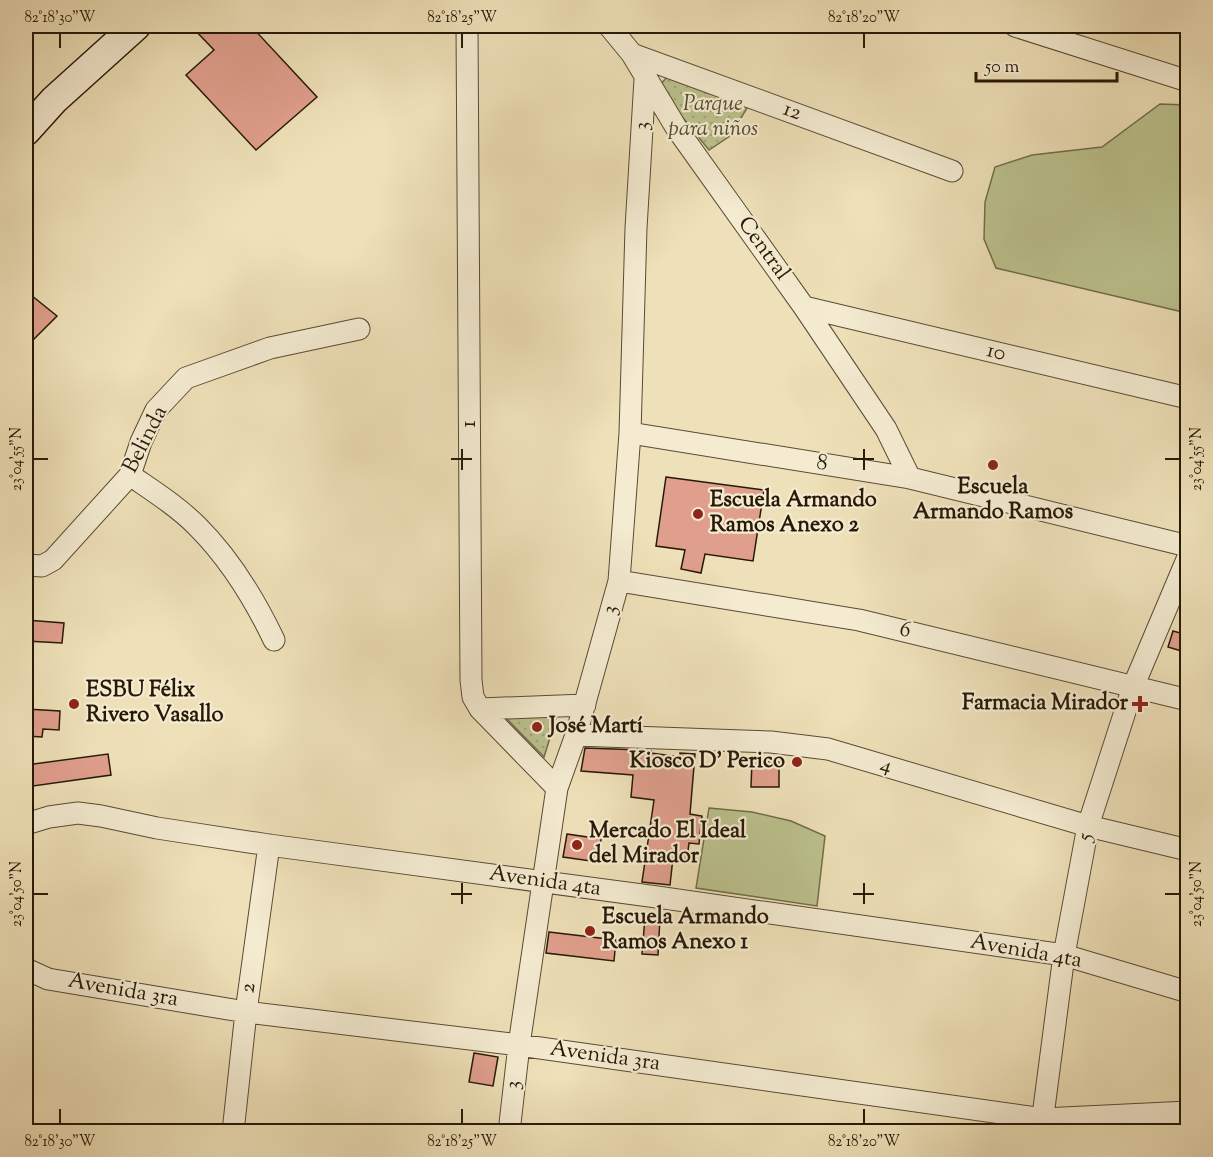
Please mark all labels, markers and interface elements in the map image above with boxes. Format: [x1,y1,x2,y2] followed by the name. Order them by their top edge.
[24,8,96,29] text: 82°18'30"W
[427,8,497,29] text: 82°18'25"W
[828,8,900,29] text: 82°18'20"W
[976,45,1117,83] scale bar
[984,55,1020,81] text: 50 m
[668,89,758,146] park label: Parque para niños
[778,94,806,130] street label: 12
[627,120,659,132] street label: 3
[729,210,797,288] street label: Central
[983,335,1009,371] street label: 10
[115,401,177,479] street label: Belinda
[454,420,486,428] street label: 1
[7,427,28,491] text: 23°04'55"N
[1187,427,1208,491] text: 23°04'55"N
[814,447,830,481] street label: 8
[986,458,1000,472] marker: Escuela Armando Ramos
[913,472,1074,529] place label: Escuela Armando Ramos
[710,485,877,542] place label: Escuela Armando Ramos Anexo 2
[691,507,705,521] marker: Escuela Armando Ramos Anexo 2
[594,602,628,618] street label: 3
[896,614,914,648] street label: 6
[86,675,224,732] place label: ESBU Félix Rivero Vasallo
[962,688,1129,720] place label: Farmacia Mirador
[67,697,81,711] marker: ESBU Félix Rivero Vasallo
[1133,697,1147,711] marker: Farmacia Mirador
[547,711,644,743] place label: José Martí
[530,720,544,734] marker: José Martí
[630,746,785,778] place label: Kiosco D' Perico
[876,749,896,783] street label: 4
[790,755,804,769] marker: Kiosco D' Perico
[589,816,747,873] place label: Mercado El Ideal del Mirador
[1069,830,1103,846] street label: 5
[570,838,584,852] marker: Mercado El Ideal del Mirador
[487,858,603,906] street label: Avenida 4ta
[7,861,28,927] text: 23°04'50"N
[1187,861,1208,927] text: 23°04'50"N
[602,902,769,959] place label: Escuela Armando Ramos Anexo 1
[583,924,597,938] marker: Escuela Armando Ramos Anexo 1
[968,926,1084,978] street label: Avenida 4ta
[65,966,181,1016] street label: Avenida 3ra
[232,981,266,995] street label: 2
[548,1033,662,1081] street label: Avenida 3ra
[498,1079,530,1091] street label: 3
[24,1132,96,1153] text: 82°18'30"W
[427,1132,497,1153] text: 82°18'25"W
[828,1132,900,1153] text: 82°18'20"W

